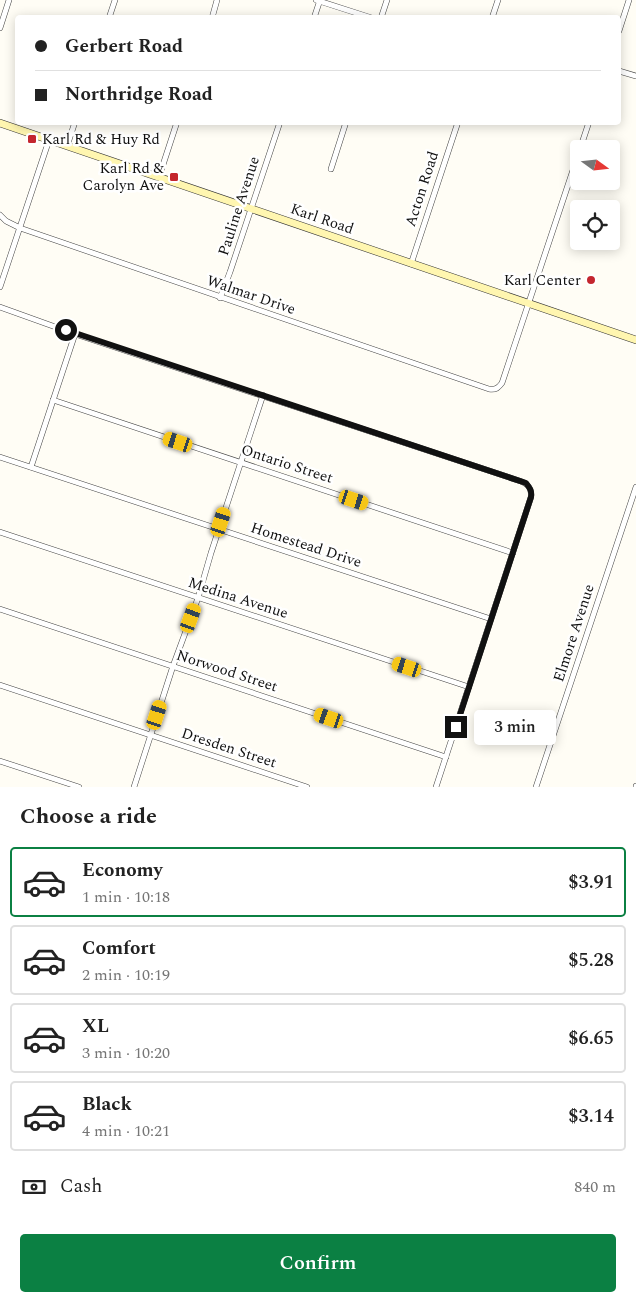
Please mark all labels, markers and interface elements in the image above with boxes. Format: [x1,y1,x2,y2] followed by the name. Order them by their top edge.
[65,32,183,61] text: Gerbert Road
[65,80,213,109] text: Northridge Road
[42,128,160,151] place label: Karl Rd & Huy Rd
[26,133,38,145] marker: Karl Rd & Huy Rd
[570,140,620,190] north arrow
[570,140,620,250] map controls
[399,148,445,230] street label: Acton Road
[212,153,266,259] street label: Pauline Avenue
[83,157,165,197] place label: Karl Rd & Carolyn Ave
[168,171,180,183] marker: Karl Rd & Carolyn Ave
[287,197,357,241] street label: Karl Road
[570,200,620,250] button: locate
[203,269,299,321] street label: Walmar Drive
[504,269,581,292] place label: Karl Center
[585,274,597,286] marker: Karl Center
[55,319,77,341] route start
[161,430,194,454] car
[238,438,336,490] street label: Ontario Street
[337,488,370,512] car
[209,505,232,539] car
[247,516,365,574] street label: Homestead Drive
[185,571,291,625] street label: Medina Avenue
[547,581,601,685] street label: Elmore Avenue
[178,601,203,635] car
[173,644,281,698] street label: Norwood Street
[390,655,423,679] car
[145,698,168,732] car
[312,706,345,730] car
[474,710,556,744] callout: 3 min
[494,715,536,739] text: 3 min
[445,716,467,738] route end
[178,722,280,774] street label: Dresden Street
[20,800,157,833] text: Choose a ride
[82,856,163,885] text: Economy
[22,860,67,905] icon: car
[568,868,614,897] text: $3.91
[82,885,170,909] text: 1 min · 10:18
[82,934,156,963] text: Comfort
[22,938,67,983] icon: car
[568,946,614,975] text: $5.28
[82,963,170,987] text: 2 min · 10:19
[82,1012,109,1041] text: XL
[22,1016,67,1061] icon: car
[568,1024,614,1053] text: $6.65
[82,1041,170,1065] text: 3 min · 10:20
[82,1090,132,1119] text: Black
[22,1094,67,1139] icon: car
[568,1102,614,1131] text: $3.14
[82,1119,170,1143] text: 4 min · 10:21
[60,1172,102,1201] text: Cash
[20,1173,48,1201] icon: cash
[574,1175,616,1199] text: 840 m
[20,1234,616,1292] button: Confirm

